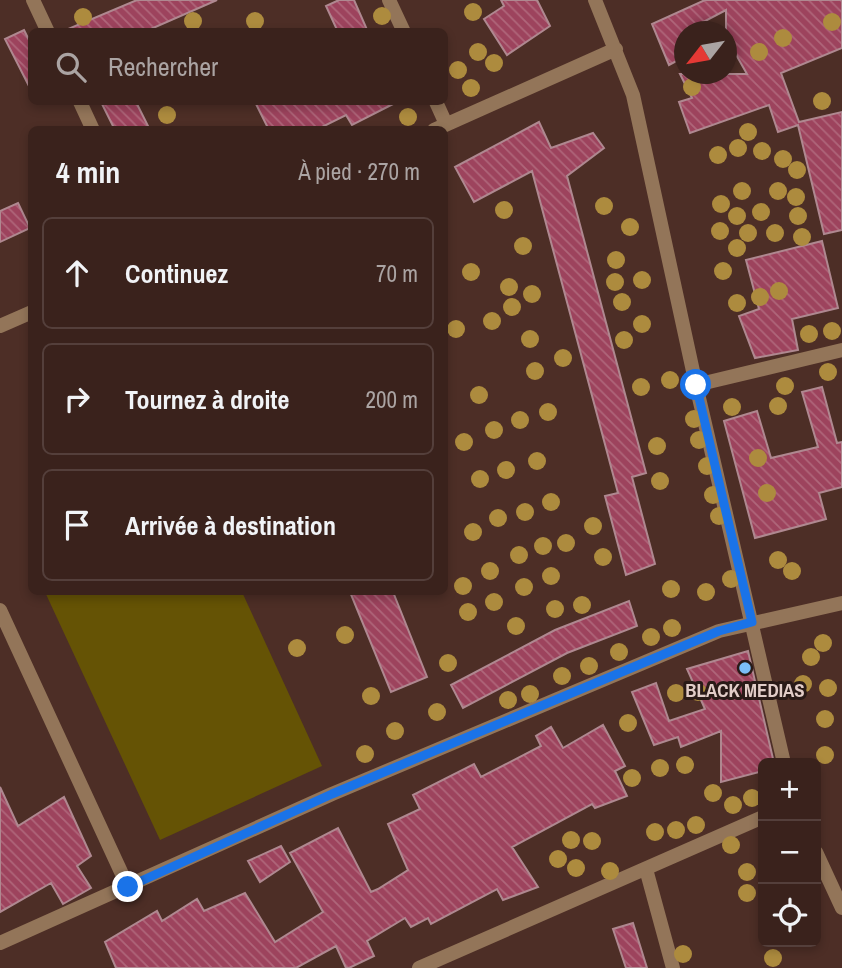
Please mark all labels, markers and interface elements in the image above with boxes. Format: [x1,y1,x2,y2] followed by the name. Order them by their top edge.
[674,21,737,84] north arrow
[28,28,448,105] search box
[52,48,90,86] icon: search
[108,49,218,84] text: Rechercher
[56,152,120,192] text: 4 min
[298,156,420,187] text: À pied · 270 m
[58,254,96,292] icon: ahead
[125,256,228,291] text: Continuez
[376,258,418,289] text: 70 m
[680,369,711,400] route start
[58,380,96,418] icon: right
[125,382,289,417] text: Tournez à droite
[366,384,418,415] text: 200 m
[58,506,96,544] icon: arrive
[125,508,336,543] text: Arrivée à destination
[737,660,753,676] marker: BLACK MEDIAS
[685,677,805,703] place label: BLACK MEDIAS
[758,758,821,947] map controls
[758,758,821,821] button: +
[758,821,821,884] button: −
[112,871,143,902] route end
[758,884,821,947] button: locate

